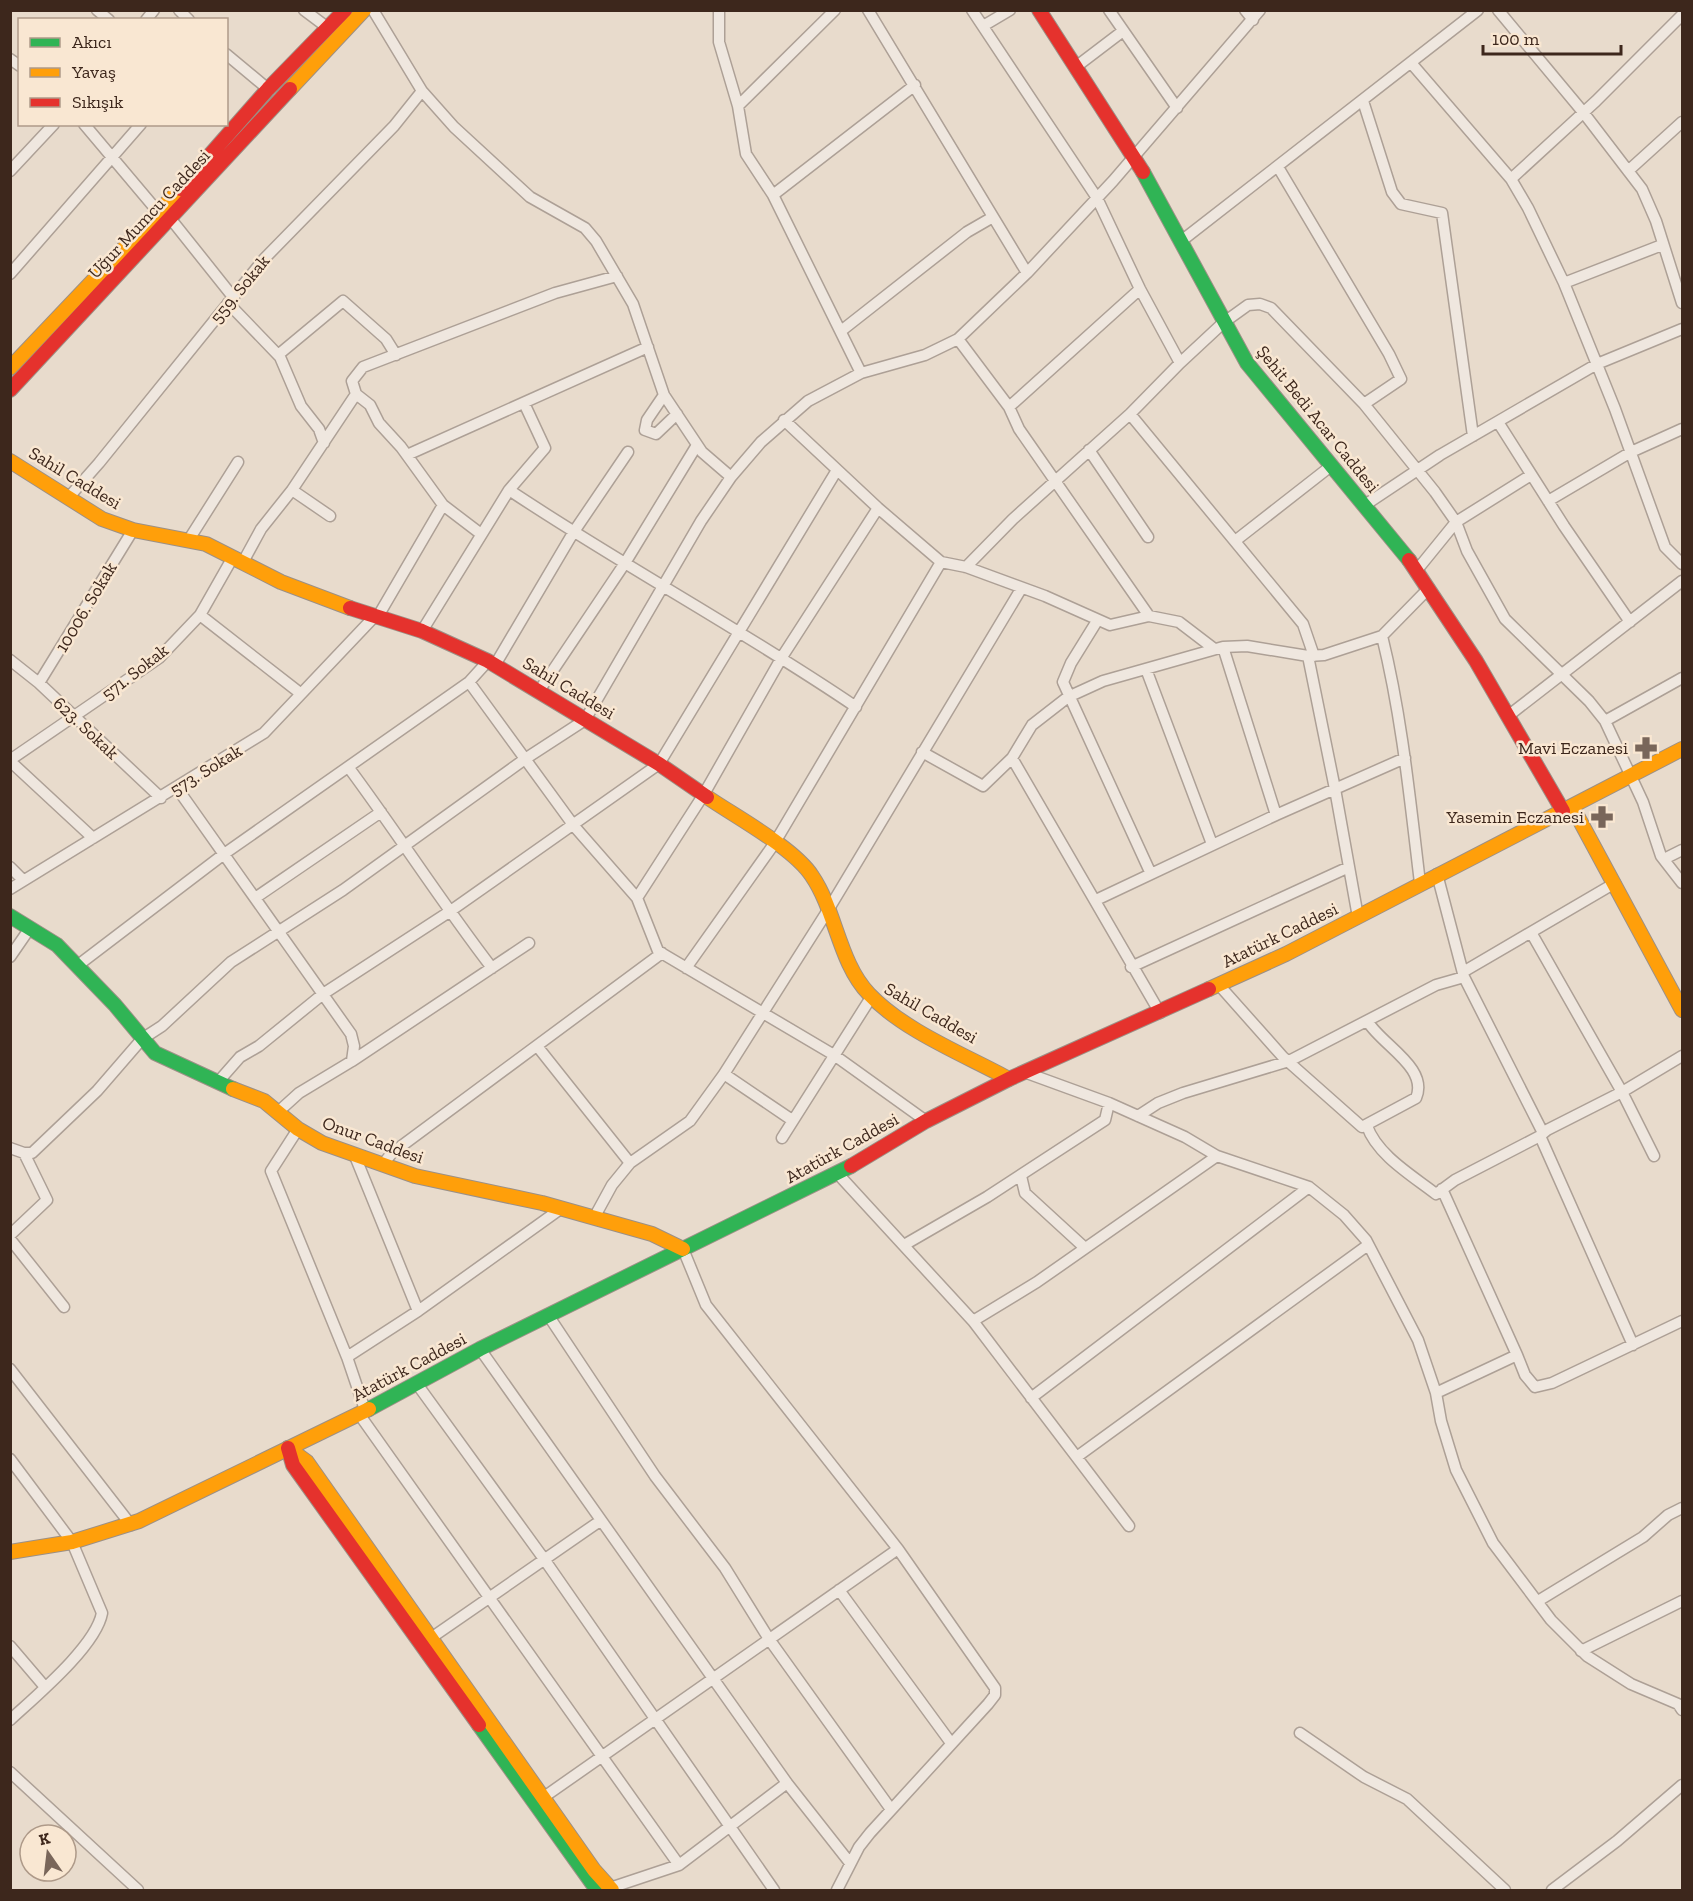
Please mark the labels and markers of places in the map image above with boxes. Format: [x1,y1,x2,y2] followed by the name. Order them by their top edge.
[1633,735,1659,761] pharmacy icon: Mavi Eczanesi
[1518,737,1628,759] place label: Mavi Eczanesi
[1589,804,1615,830] pharmacy icon: Yasemin Eczanesi
[1446,806,1584,828] place label: Yasemin Eczanesi

